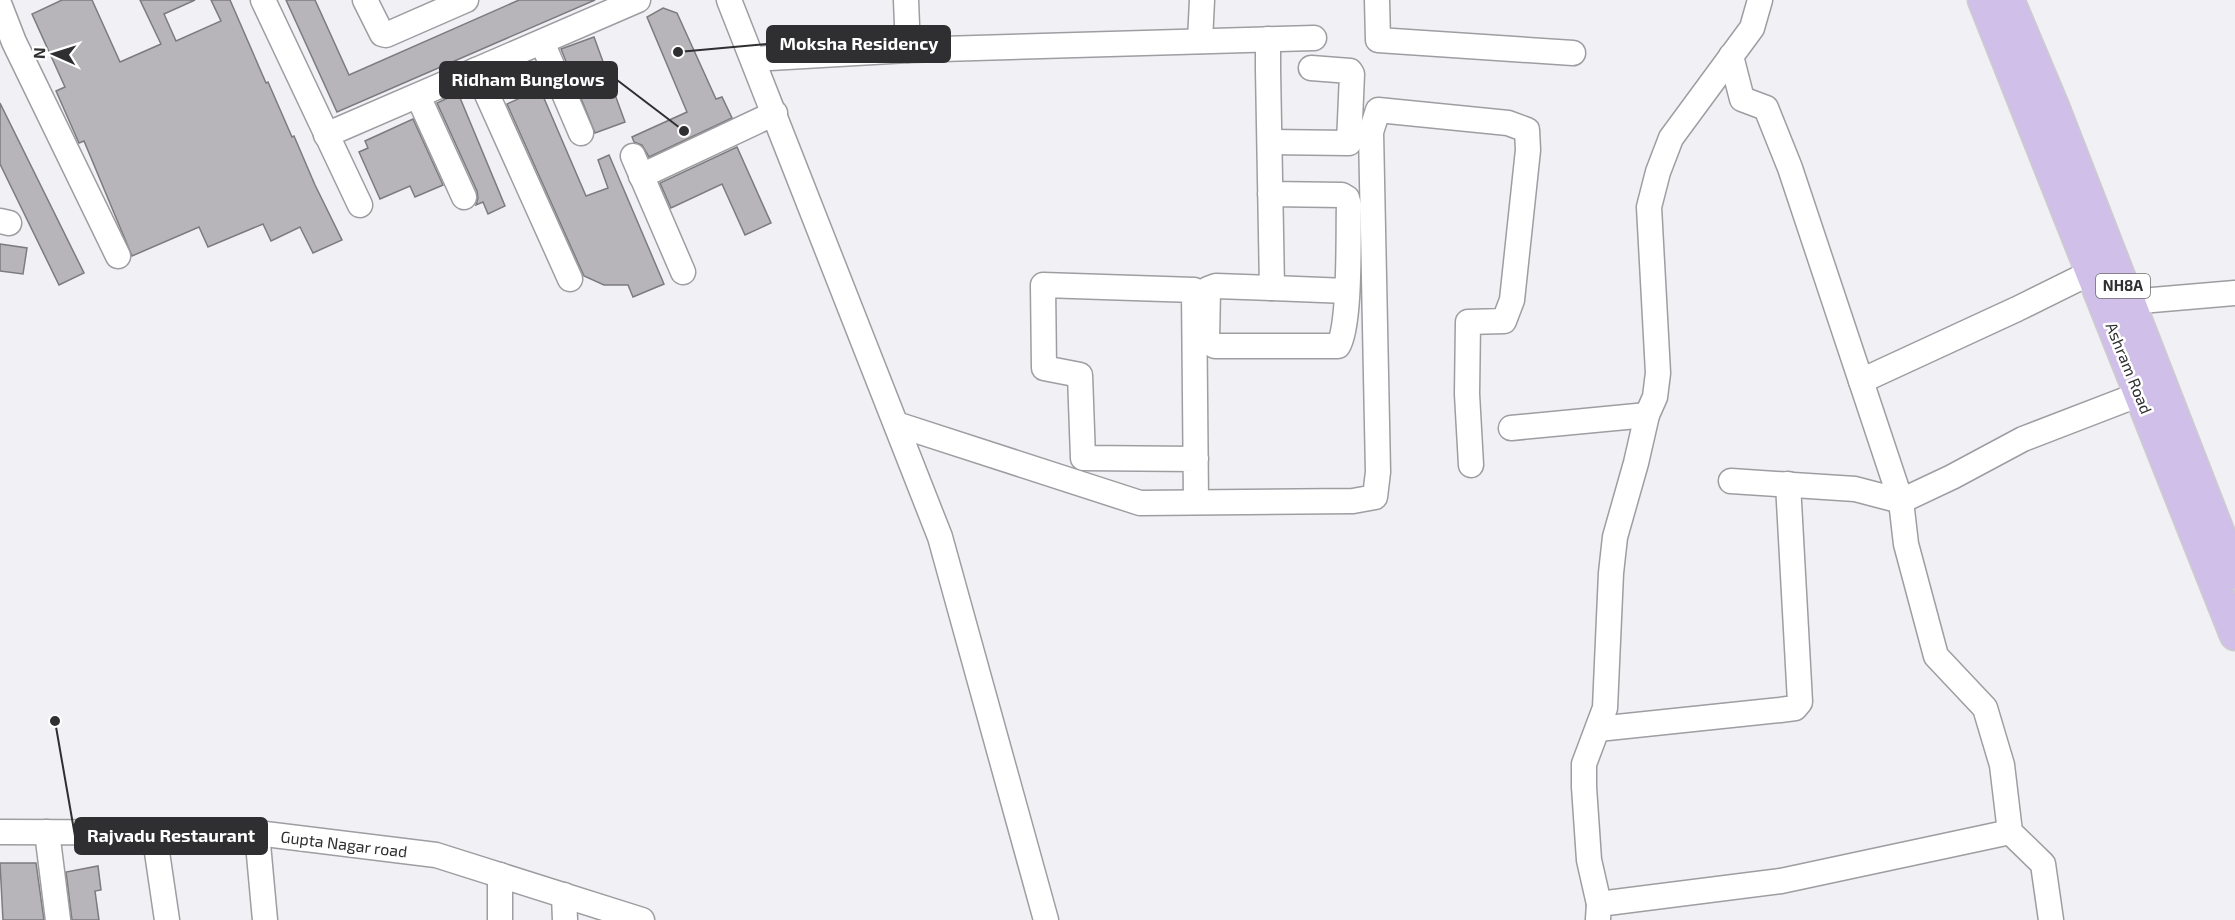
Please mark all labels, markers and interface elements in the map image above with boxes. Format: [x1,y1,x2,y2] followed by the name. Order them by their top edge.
[24,24,84,84] north arrow
[767,26,950,62] callout: Moksha Residency
[780,32,939,54] text: Moksha Residency
[29,47,48,59] text: N
[440,62,617,98] callout: Ridham Bunglows
[452,68,604,90] text: Ridham Bunglows
[2096,274,2150,298] road number: NH8A
[2102,319,2156,416] street label: Ashram Road
[75,818,267,854] callout: Rajvadu Restaurant
[87,824,256,846] text: Rajvadu Restaurant
[280,826,408,861] street label: Gupta Nagar road

